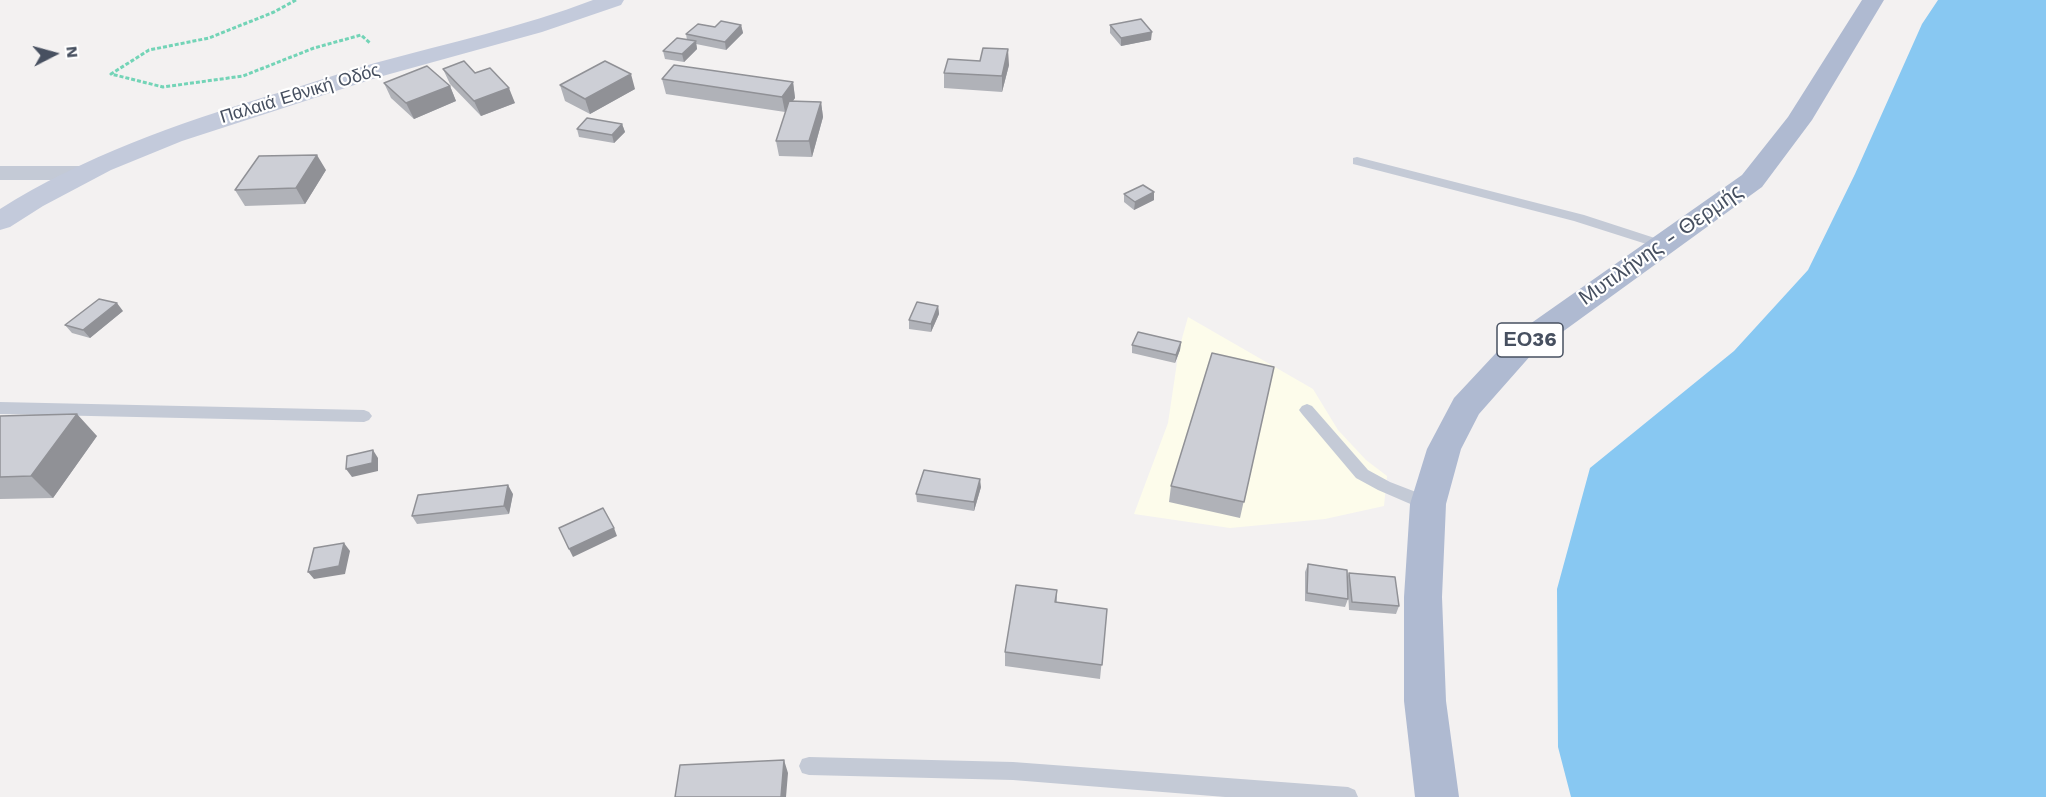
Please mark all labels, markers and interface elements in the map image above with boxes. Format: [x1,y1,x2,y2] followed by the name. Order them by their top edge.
[24,24,84,84] north arrow
[62,45,82,59] text: N
[217,59,383,129] street label: Παλαιά Εθνική Οδός
[1574,179,1748,311] street label: Μυτιλήνης - Θερμής
[1497,323,1563,357] road number: ΕΟ36

